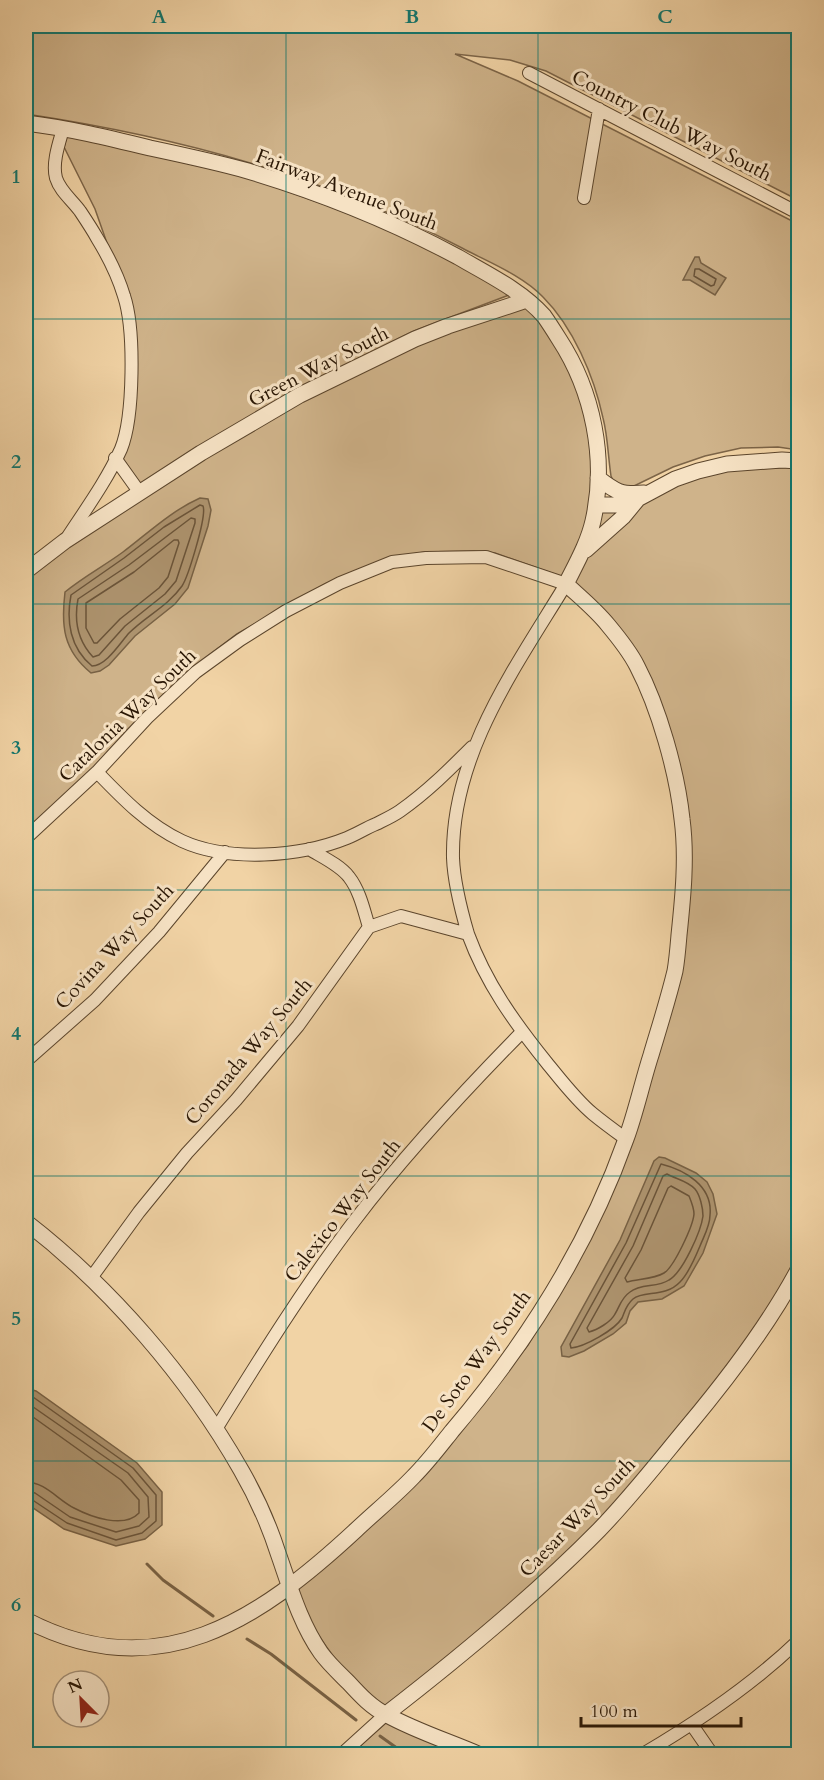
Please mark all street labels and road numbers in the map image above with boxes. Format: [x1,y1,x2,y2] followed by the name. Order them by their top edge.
[567,63,776,188] street label: Country Club Way South
[252,142,442,237] street label: Fairway Avenue South
[244,319,393,413] street label: Green Way South
[53,643,202,788] street label: Catalonia Way South
[49,878,180,1015] street label: Covina Way South
[179,972,318,1131] street label: Coronada Way South
[278,1133,407,1287] street label: Calexico Way South
[416,1285,537,1438] street label: De Soto Way South
[513,1452,642,1583] street label: Caesar Way South

